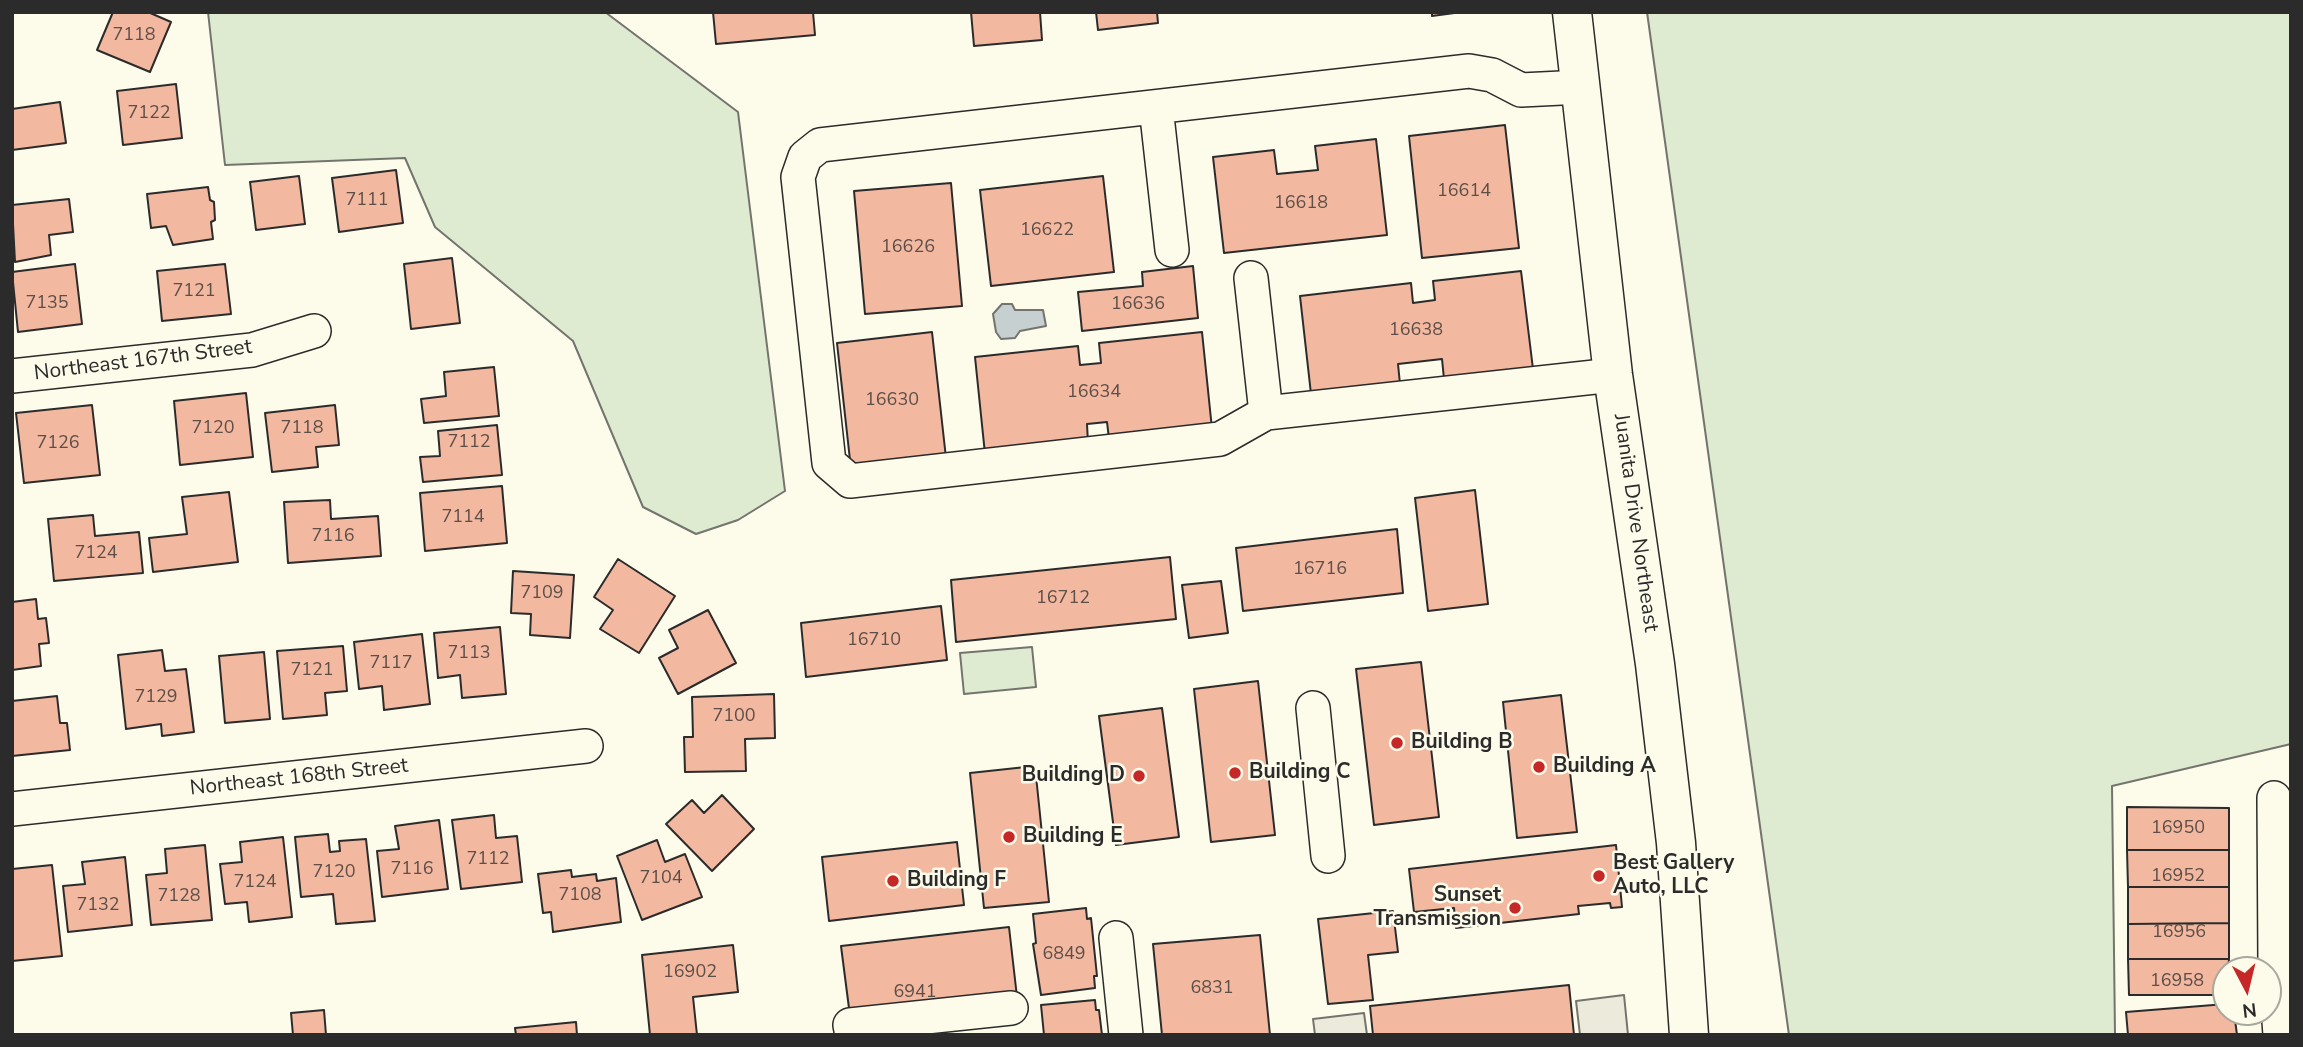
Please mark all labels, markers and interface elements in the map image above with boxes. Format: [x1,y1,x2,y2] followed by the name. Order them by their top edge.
[112,25,156,47] house number: 7118
[127,103,171,125] house number: 7122
[1437,181,1491,203] house number: 16614
[345,190,389,212] house number: 7111
[1274,193,1328,215] house number: 16618
[1020,220,1074,242] house number: 16622
[881,237,935,259] house number: 16626
[172,281,216,303] house number: 7121
[25,293,69,315] house number: 7135
[1111,294,1165,316] house number: 16636
[1389,320,1443,342] house number: 16638
[33,335,253,387] street label: Northeast 167th Street
[1067,382,1121,404] house number: 16634
[865,390,919,412] house number: 16630
[1607,412,1663,634] street label: Juanita Drive Northeast
[191,418,235,440] house number: 7120
[280,418,324,440] house number: 7118
[447,432,491,454] house number: 7112
[36,433,80,455] house number: 7126
[441,507,485,529] house number: 7114
[311,526,355,548] house number: 7116
[74,543,118,565] house number: 7124
[1293,559,1347,581] house number: 16716
[520,583,564,605] house number: 7109
[1036,588,1090,610] house number: 16712
[847,630,901,652] house number: 16710
[447,643,491,665] house number: 7113
[369,653,413,675] house number: 7117
[290,660,334,682] house number: 7121
[134,687,178,709] house number: 7129
[712,706,756,728] house number: 7100
[1411,730,1513,756] place label: Building B
[1389,735,1405,751] marker: Building B
[189,754,409,802] street label: Northeast 168th Street
[1553,754,1656,780] place label: Building A
[1531,759,1547,775] marker: Building A
[1249,760,1350,786] place label: Building C
[1022,763,1125,789] place label: Building D
[1227,765,1243,781] marker: Building C
[1131,768,1147,784] marker: Building D
[2151,818,2205,840] house number: 16950
[1023,824,1123,850] place label: Building E
[1001,829,1017,845] marker: Building E
[466,849,510,871] house number: 7112
[1613,851,1734,901] place label: Best Gallery Auto, LLC
[390,859,434,881] house number: 7116
[312,862,356,884] house number: 7120
[2151,866,2205,888] house number: 16952
[639,868,683,890] house number: 7104
[907,868,1006,894] place label: Building F
[1591,868,1607,884] marker: Best Gallery Auto, LLC
[233,872,277,894] house number: 7124
[885,873,901,889] marker: Building F
[1373,883,1501,933] place label: Sunset Transmission
[558,885,602,907] house number: 7108
[157,886,201,908] house number: 7128
[76,895,120,917] house number: 7132
[1507,900,1523,916] marker: Sunset Transmission
[2152,922,2206,944] house number: 16956
[1042,944,1086,966] house number: 6849
[2212,956,2282,1026] north arrow
[663,962,717,984] house number: 16902
[2150,971,2204,993] house number: 16958
[1190,978,1234,1000] house number: 6831
[893,982,937,1004] house number: 6941
[2241,996,2258,1024] text: N

